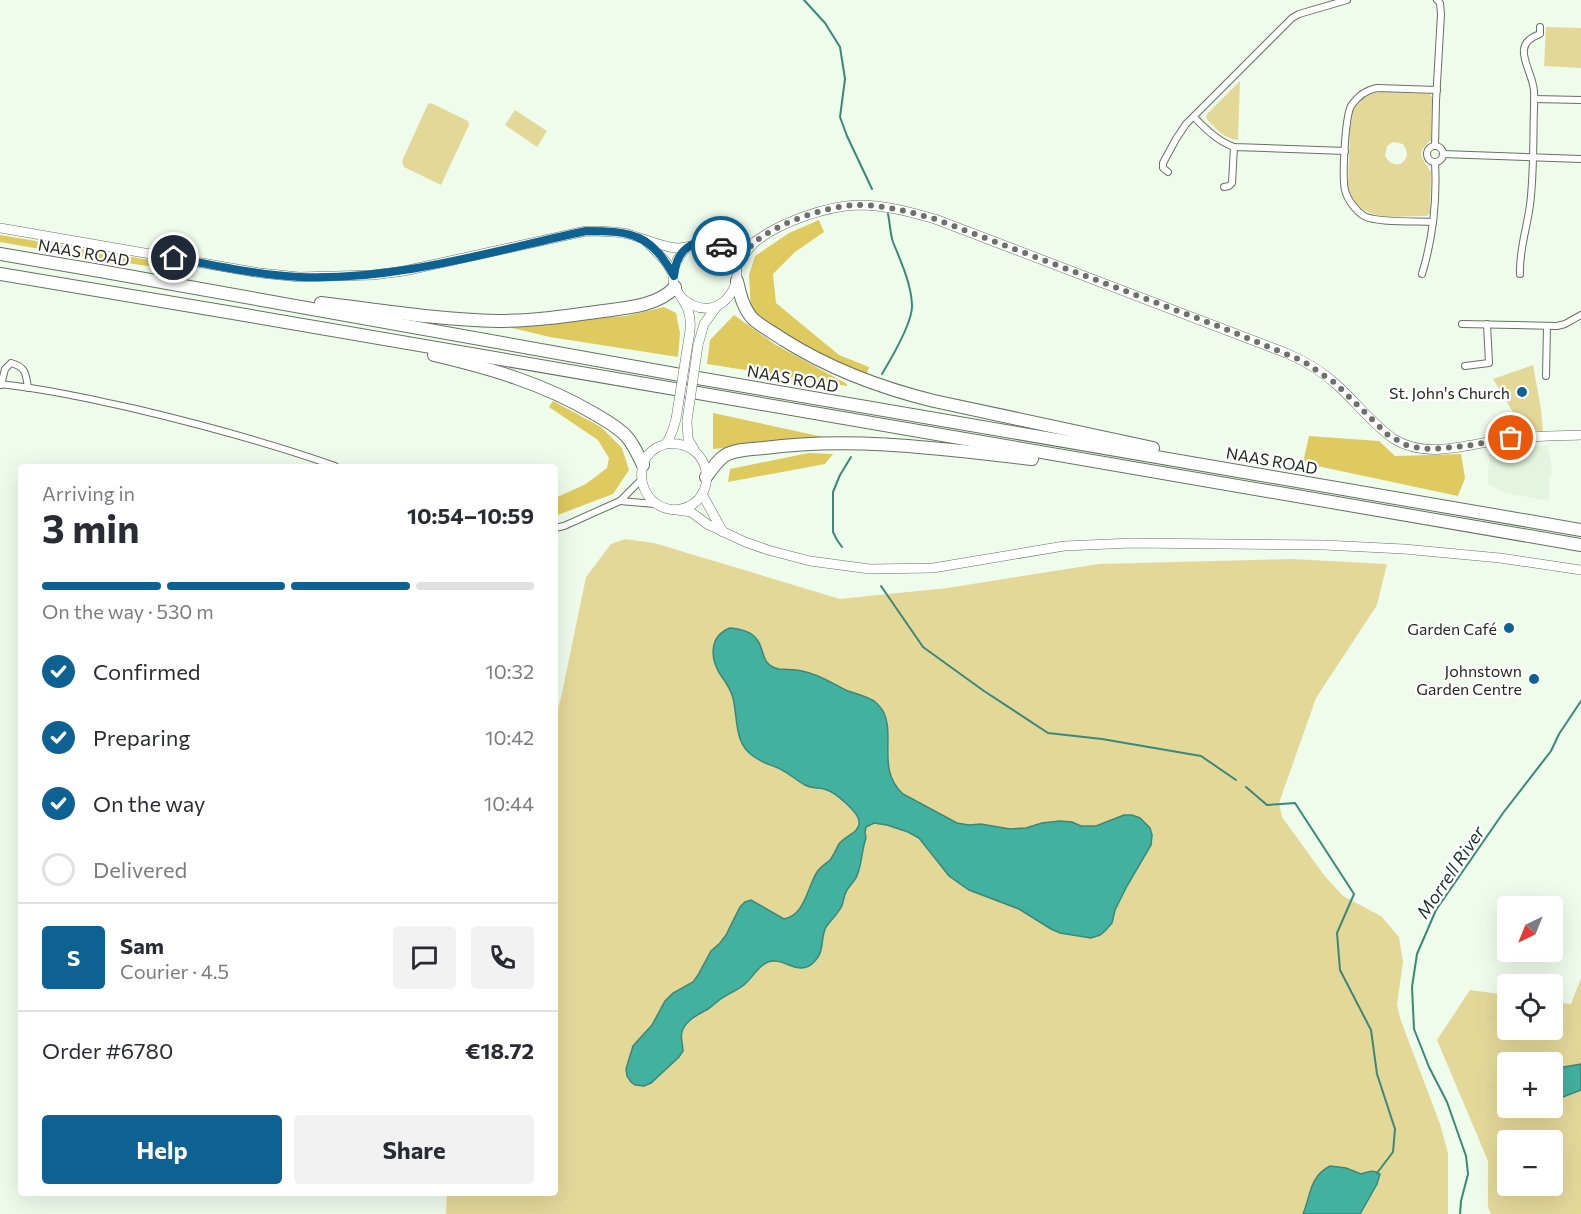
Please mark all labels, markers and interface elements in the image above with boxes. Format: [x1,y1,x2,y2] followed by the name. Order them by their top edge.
[691,216,751,276] courier
[705,230,738,263] icon: car
[148,232,199,283] pin
[37,235,131,269] street label: NAAS ROAD
[157,241,190,274] icon: home
[746,361,840,395] street label: NAAS ROAD
[1389,383,1510,402] place label: St. John's Church
[1515,385,1529,399] marker: St. John's Church
[1485,412,1536,463] pin
[1494,421,1527,454] icon: bag
[1225,443,1319,477] street label: NAAS ROAD
[42,481,135,505] text: Arriving in
[407,502,534,529] text: 10:54–10:59
[42,503,140,551] text: 3 min
[42,599,214,623] text: On the way · 530 m
[1407,619,1497,638] place label: Garden Café
[1502,621,1516,635] marker: Garden Café
[42,655,75,688] icon: check
[93,658,200,685] text: Confirmed
[485,659,534,683] text: 10:32
[1416,661,1522,698] place label: Johnstown Garden Centre
[1527,672,1541,686] marker: Johnstown Garden Centre
[42,721,75,754] icon: check
[93,724,190,751] text: Preparing
[485,725,534,749] text: 10:42
[42,787,75,820] icon: check
[93,790,205,817] text: On the way
[484,791,534,815] text: 10:44
[1411,821,1489,922] water label: Morrell River
[93,856,187,883] text: Delivered
[1497,896,1563,962] north arrow
[1497,896,1563,1196] map controls
[393,926,456,989] button: chat
[471,926,534,989] button: phone
[120,932,164,959] text: Sam
[67,944,80,971] text: S
[120,959,229,983] text: Courier · 4.5
[1497,974,1563,1040] button: locate
[42,1037,173,1064] text: Order #6780
[465,1037,534,1064] text: €18.72
[1497,1052,1563,1118] button: +
[42,1115,282,1184] button: Help
[294,1115,534,1184] button: Share
[1497,1130,1563,1196] button: −

